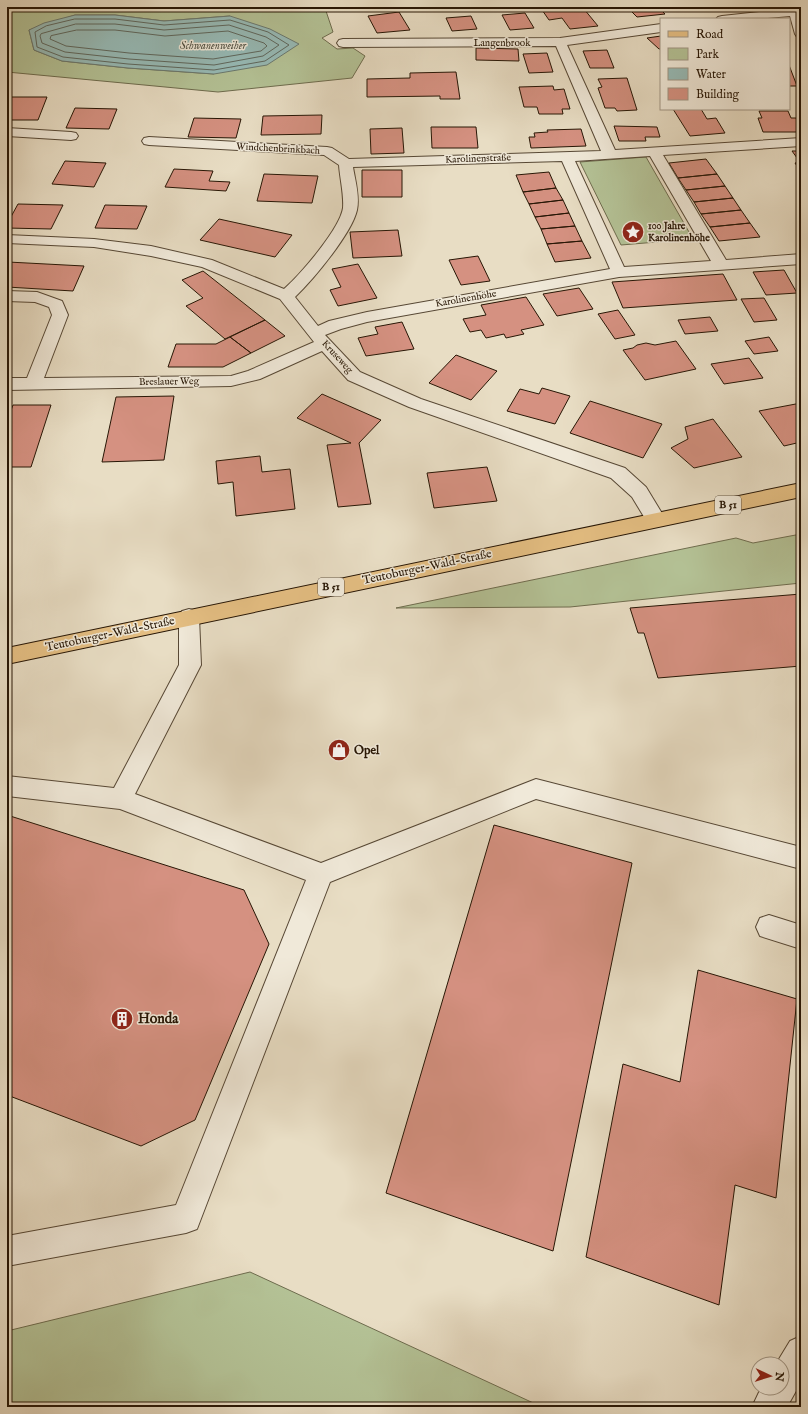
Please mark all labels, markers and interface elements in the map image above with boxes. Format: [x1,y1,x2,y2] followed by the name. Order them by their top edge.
[660,18,790,110] legend
[696,27,724,42] text: Road
[473,37,531,50] street label: Langenbrook
[180,39,247,53] water label: Schwanenweiher
[696,47,719,62] text: Park
[696,67,727,82] text: Water
[696,87,740,102] text: Building
[236,140,321,158] street label: Windchenbrinkbach
[445,151,512,167] street label: Karolinenstraße
[620,219,646,245] place icon: 100 Jahre Karolinenhöhe
[648,220,710,245] place label: 100 Jahre Karolinenhöhe
[434,287,498,311] street label: Karolinenhöhe
[319,338,356,377] street label: Kruseweg
[139,375,200,389] street label: Breslauer Weg
[715,496,741,514] road number: B 51
[361,546,493,588] street label: Teutoburger-Wald-Straße
[318,578,344,596] road number: B 51
[44,613,176,655] street label: Teutoburger-Wald-Straße
[326,737,352,763] shop icon: Opel
[354,743,380,759] place label: Opel
[109,1006,135,1032] building icon: Honda
[138,1010,179,1028] place label: Honda
[750,1356,790,1396] north arrow
[772,1370,786,1382] text: N

